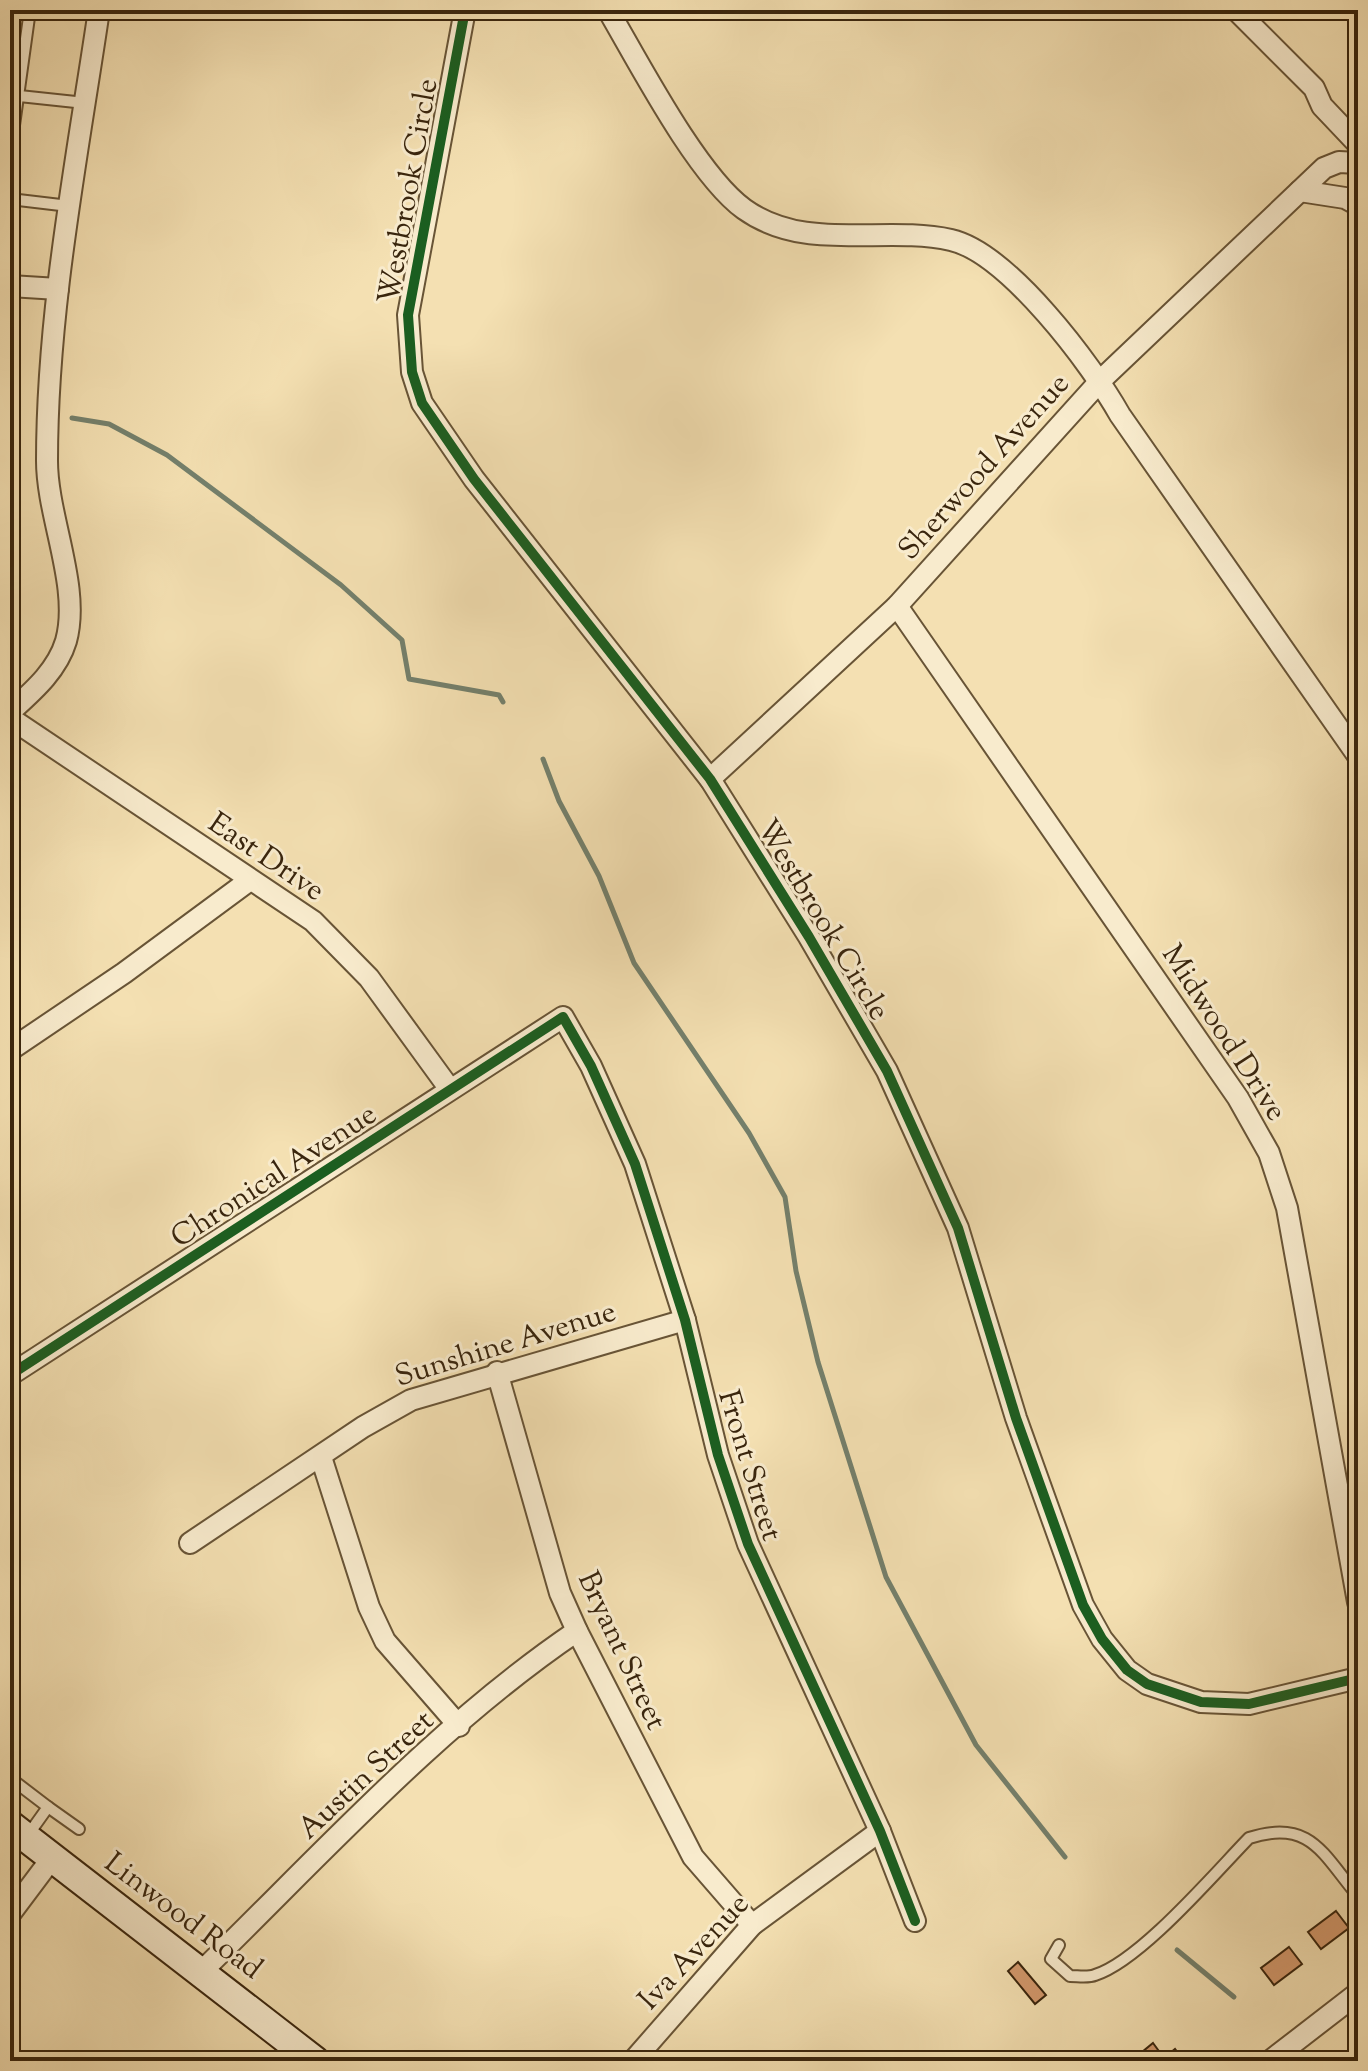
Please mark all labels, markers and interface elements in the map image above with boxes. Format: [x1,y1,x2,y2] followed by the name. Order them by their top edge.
[368,75,450,307] street label: Westbrook Circle
[889,365,1081,571] street label: Sherwood Avenue
[199,803,333,913] street label: East Drive
[745,811,899,1029] street label: Westbrook Circle
[1150,937,1296,1130] street label: Midwood Drive
[163,1094,386,1260] street label: Chronical Avenue
[390,1291,621,1399] street label: Sunshine Avenue
[705,1385,792,1546] street label: Front Street
[565,1565,676,1737] street label: Bryant Street
[289,1701,445,1850] street label: Austin Street
[94,1843,271,1991] street label: Linwood Road
[629,1885,760,2021] street label: Iva Avenue

